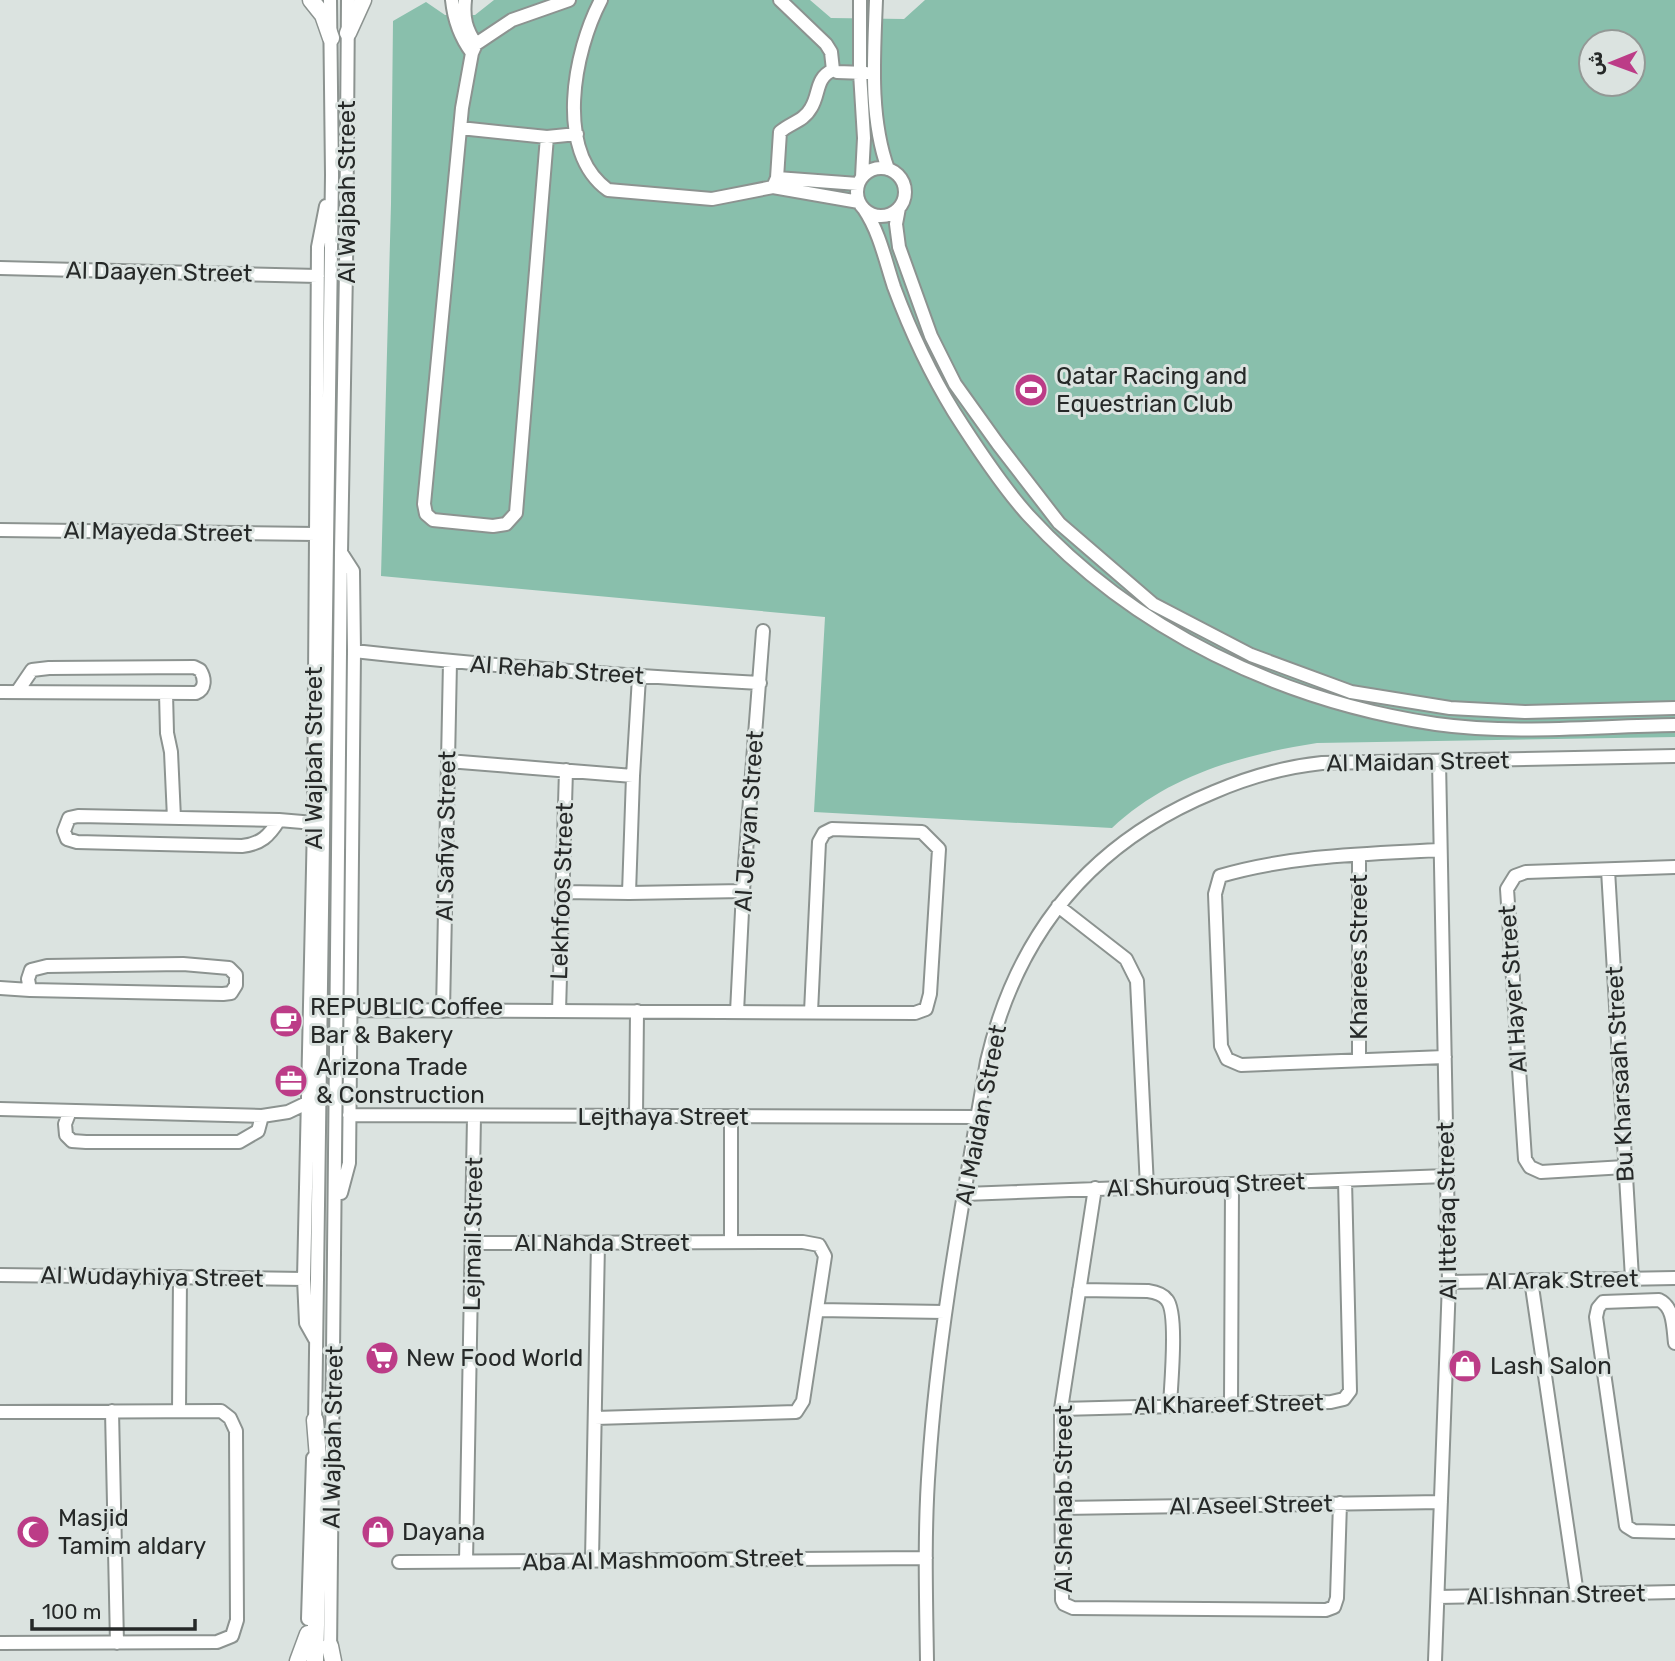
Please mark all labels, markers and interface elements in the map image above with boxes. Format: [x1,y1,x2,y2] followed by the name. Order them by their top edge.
[1577,28,1647,98] north arrow
[1584,51,1607,76] text: ش
[333,100,361,284] street label: Al Wajbah Street
[65,256,253,288] street label: Al Daayen Street
[1056,362,1247,418] place label: Qatar Racing and Equestrian Club
[1012,371,1050,409] sports icon: Qatar Racing and Equestrian Club
[63,516,253,548] street label: Al Mayeda Street
[469,650,645,690] street label: Al Rehab Street
[300,666,328,850] street label: Al Wajbah Street
[729,730,769,912] street label: Al Jeryan Street
[1326,746,1510,778] street label: Al Maidan Street
[431,751,461,921] street label: Al Safiya Street
[545,802,579,980] street label: Lekhfoos Street
[1345,874,1373,1040] street label: Kharees Street
[1493,904,1533,1074] street label: Al Hayer Street
[1600,965,1640,1183] street label: Bu Kharsaah Street
[310,993,503,1049] place label: REPUBLIC Coffee Bar & Bakery
[267,1002,305,1040] cafe icon: REPUBLIC Coffee Bar & Bakery
[950,1022,1012,1208] street label: Al Maidan Street
[316,1053,485,1109] place label: Arizona Trade & Construction
[272,1062,310,1100] office icon: Arizona Trade & Construction
[577,1103,749,1131] street label: Lejthaya Street
[1431,1122,1463,1300] street label: Al Ittefaq Street
[458,1157,488,1311] street label: Lejmail Street
[1106,1168,1306,1202] street label: Al Shurouq Street
[514,1229,690,1257] street label: Al Nahda Street
[40,1261,264,1293] street label: Al Wudayhiya Street
[1485,1265,1639,1295] street label: Al Arak Street
[363,1339,401,1377] supermarket icon: New Food World
[406,1344,583,1372] place label: New Food World
[317,1345,349,1529] street label: Al Wajbah Street
[1446,1347,1484,1385] shop icon: Lash Salon
[1490,1352,1612,1380] place label: Lash Salon
[1134,1388,1324,1420] street label: Al Khareef Street
[1050,1405,1078,1593] street label: Al Shehab Street
[1169,1490,1333,1520] street label: Al Aseel Street
[58,1504,206,1560] place label: Masjid Tamim aldary
[14,1513,52,1551] mosque icon: Masjid Tamim aldary
[359,1513,397,1551] shop icon: Dayana
[402,1518,485,1546] place label: Dayana
[522,1544,804,1576] street label: Aba Al Mashmoom Street
[1466,1579,1646,1611] street label: Al Ishnan Street
[32,1588,194,1632] scale bar
[42,1599,101,1624] text: 100 m

